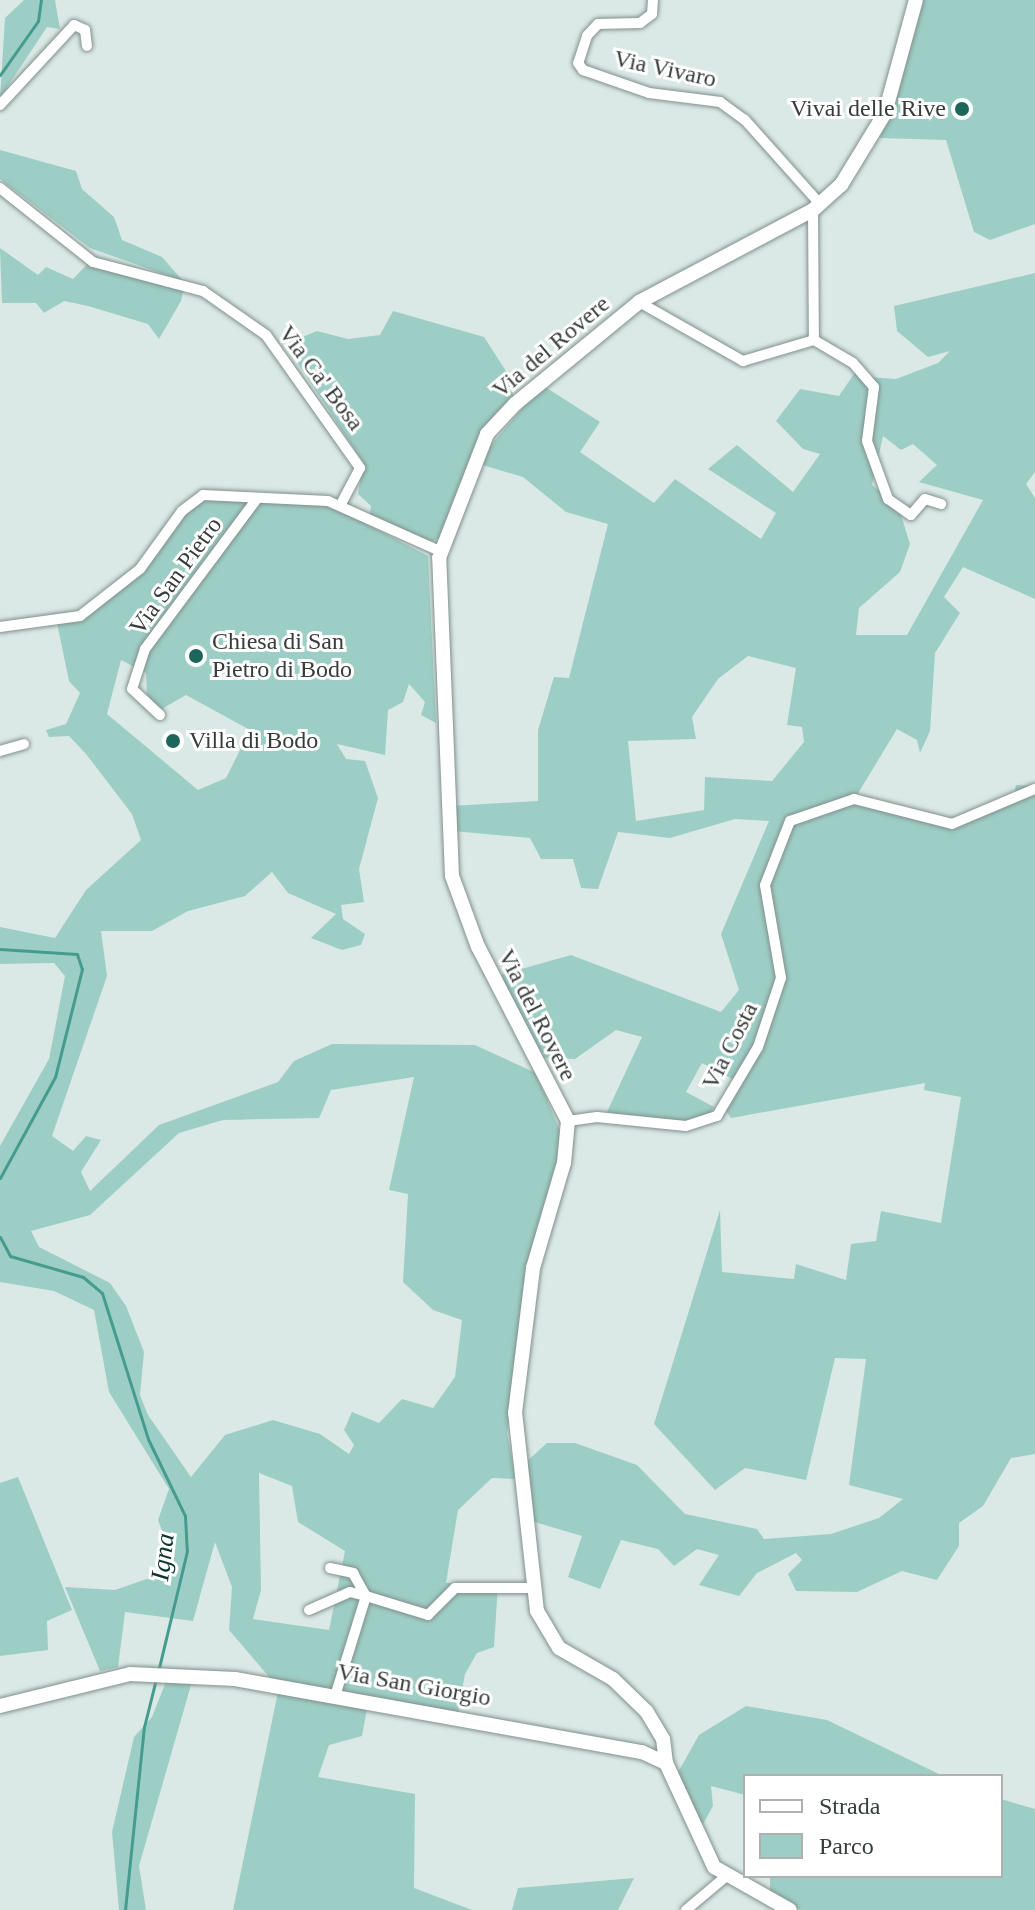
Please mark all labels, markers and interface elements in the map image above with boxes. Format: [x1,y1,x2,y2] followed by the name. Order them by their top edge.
[611,44,719,94] street label: Via Vivaro
[790,95,946,123] place label: Vivai delle Rive
[953,100,971,118] marker: Vivai delle Rive
[487,290,615,404] street label: Via del Rovere
[272,320,370,436] street label: Via Ca' Bosa
[124,511,228,641] street label: Via San Pietro
[212,628,352,684] place label: Chiesa di San Pietro di Bodo
[187,647,205,665] marker: Chiesa di San Pietro di Bodo
[189,727,318,755] place label: Villa di Bodo
[164,732,182,750] marker: Villa di Bodo
[492,944,582,1086] street label: Via del Rovere
[696,998,764,1094] street label: Via Costa
[145,1531,181,1583] water label: Igna
[335,1657,493,1713] street label: Via San Giorgio
[743,1774,1003,1878] legend
[819,1793,880,1819] text: Strada
[819,1833,874,1859] text: Parco

